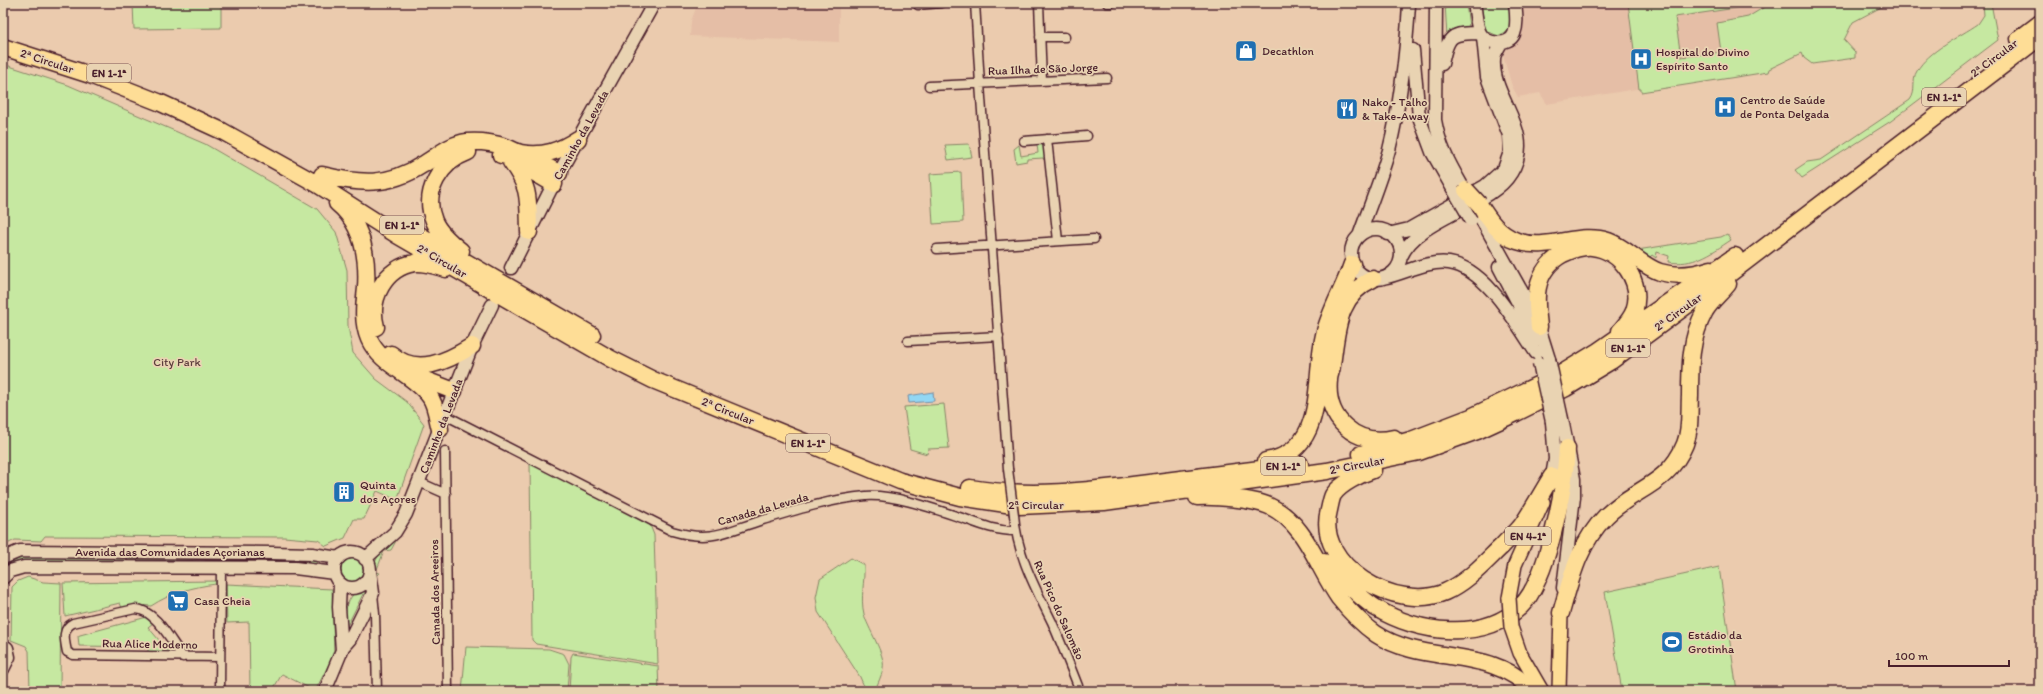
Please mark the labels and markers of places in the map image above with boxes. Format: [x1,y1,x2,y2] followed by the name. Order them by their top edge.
[1233,38,1259,64] shop icon: Decathlon
[1262,44,1315,58] place label: Decathlon
[1656,45,1749,73] place label: Hospital do Divino Espírito Santo
[1628,46,1654,72] hospital icon: Hospital do Divino Espírito Santo
[1740,93,1830,121] place label: Centro de Saúde de Ponta Delgada
[1712,94,1738,120] hospital icon: Centro de Saúde de Ponta Delgada
[1362,95,1429,123] place label: Nako - Talho & Take-Away
[1334,96,1360,122] restaurant icon: Nako - Talho & Take-Away
[360,478,416,506] place label: Quinta dos Açores
[331,479,357,505] building icon: Quinta dos Açores
[165,588,191,614] supermarket icon: Casa Cheia
[194,594,251,608] place label: Casa Cheia
[1688,628,1743,656] place label: Estádio da Grotinha
[1659,629,1685,655] sports icon: Estádio da Grotinha

